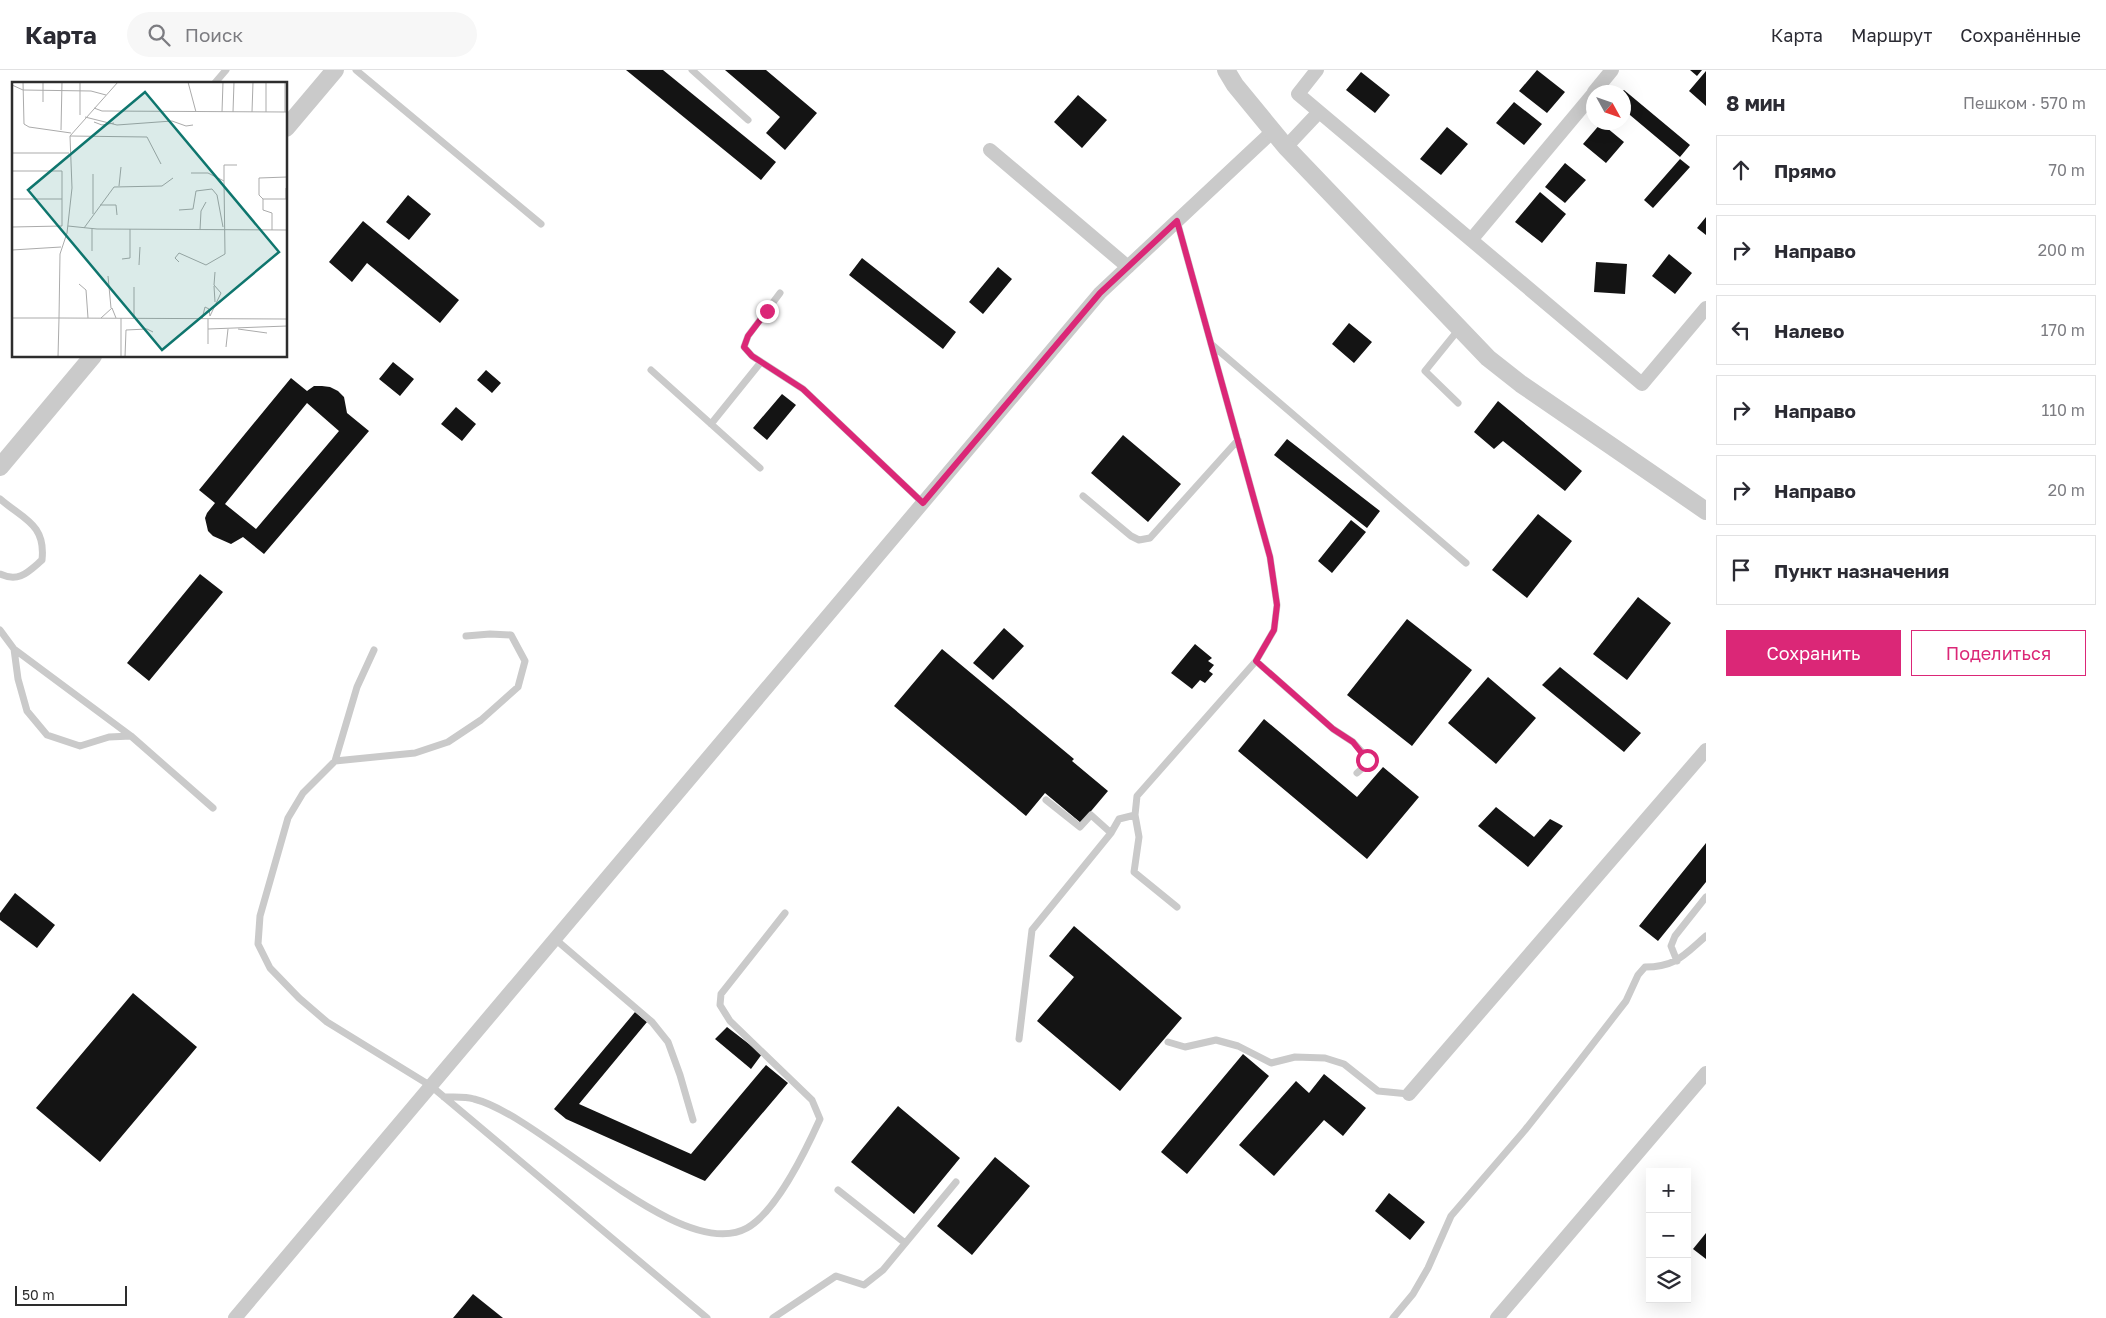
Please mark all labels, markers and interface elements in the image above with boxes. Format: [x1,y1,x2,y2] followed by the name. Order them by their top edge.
[127,12,477,57] search box
[25,20,97,49] text: Карта
[145,21,173,49] icon: search
[185,23,243,46] text: Поиск
[1771,24,1823,46] text: Карта
[1851,24,1932,46] text: Маршрут
[1960,24,2081,46] text: Сохранённые
[12,82,288,358] inset map
[1586,85,1631,130] north arrow
[1726,90,1785,116] text: 8 мин
[1963,93,2086,113] text: Пешком · 570 m
[1727,156,1755,184] icon: ahead
[1774,159,1836,182] text: Прямо
[2048,160,2085,180] text: 70 m
[1727,236,1755,264] icon: right
[1774,239,1856,262] text: Направо
[2038,240,2085,260] text: 200 m
[756,300,779,323] route end
[1727,316,1755,344] icon: left
[1774,319,1844,342] text: Налево
[2041,320,2085,340] text: 170 m
[1727,396,1755,424] icon: right
[1774,399,1856,422] text: Направо
[2041,400,2085,420] text: 110 m
[1727,476,1755,504] icon: right
[1774,479,1856,502] text: Направо
[2048,480,2085,500] text: 20 m
[1727,556,1755,584] icon: arrive
[1774,559,1949,582] text: Пункт назначения
[1726,630,1901,676] button: Сохранить
[1911,630,2086,676] button: Поделиться
[1356,749,1379,772] route start
[1646,1168,1691,1303] map controls
[1646,1168,1691,1213] button: +
[1646,1213,1691,1258] button: −
[1646,1258,1691,1303] button: layers
[15,1283,128,1306] scale bar
[22,1286,55,1303] text: 50 m

